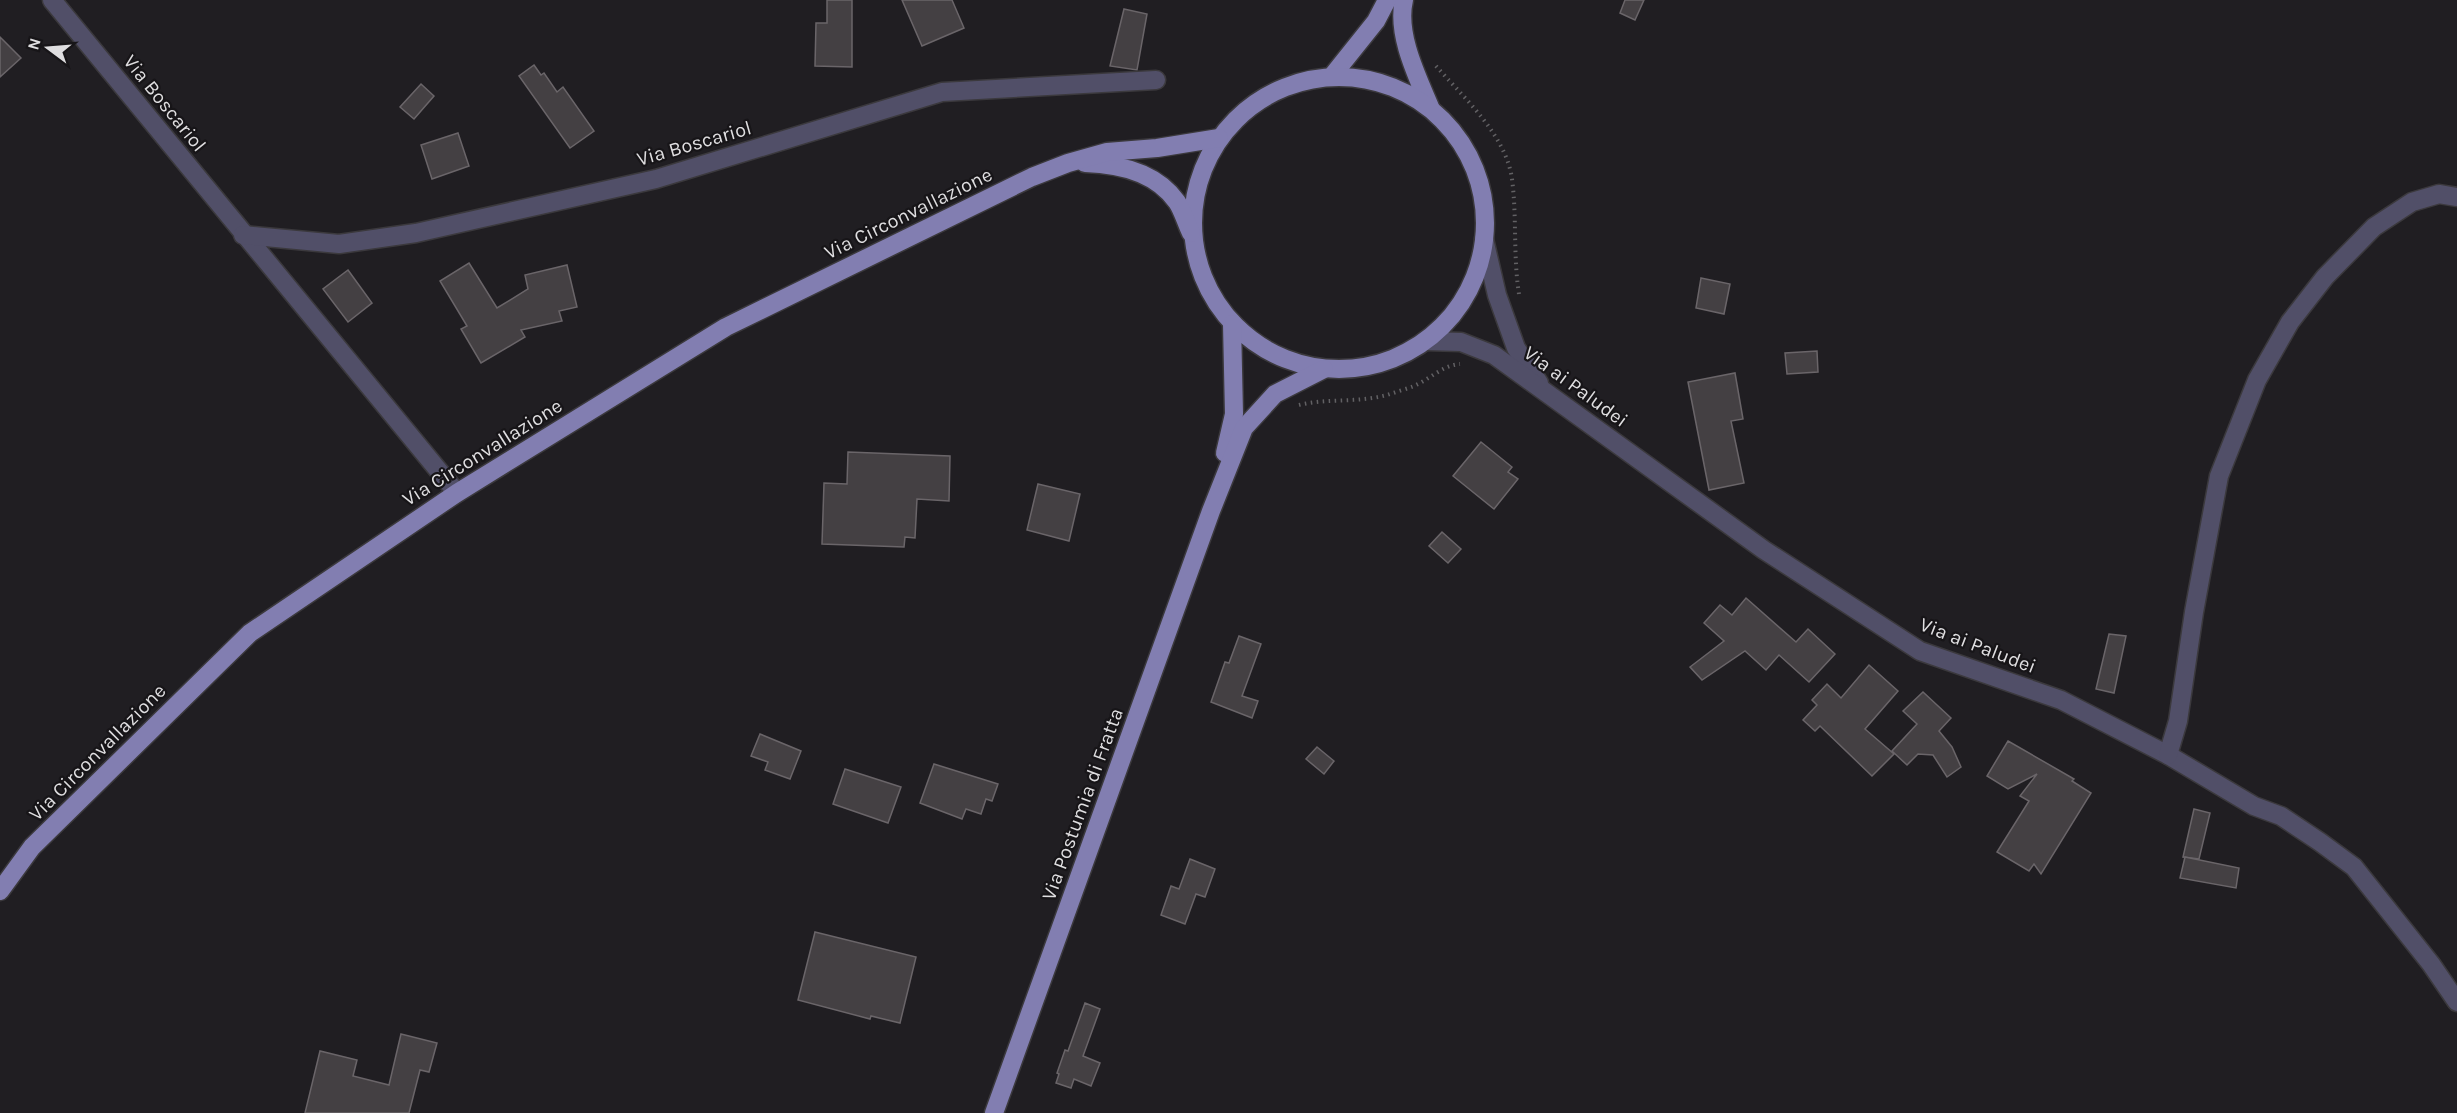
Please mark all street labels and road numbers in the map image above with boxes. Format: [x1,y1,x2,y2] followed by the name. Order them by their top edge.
[119,50,211,156] street label: Via Boscariol
[634,116,754,171] street label: Via Boscariol
[821,163,996,264] street label: Via Circonvallazione
[1519,341,1632,432] street label: Via ai Paludei
[398,394,566,511] street label: Via Circonvallazione
[1916,613,2039,678] street label: Via ai Paludei
[24,679,170,825] street label: Via Circonvallazione
[1037,705,1128,903] street label: Via Postumia di Fratta

